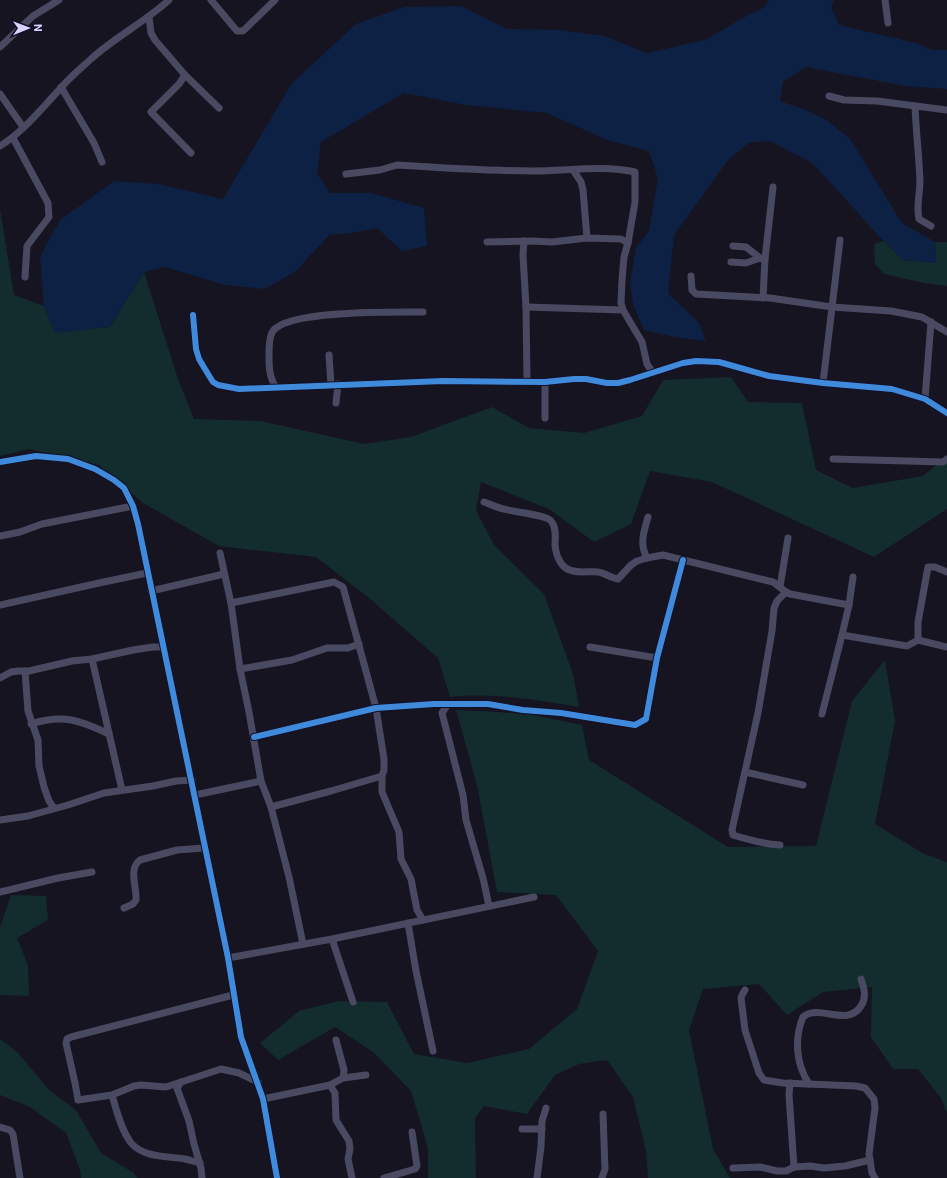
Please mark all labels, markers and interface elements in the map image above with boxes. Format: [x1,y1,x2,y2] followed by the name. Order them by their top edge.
[8,8,48,48] north arrow
[31,24,44,32] text: N

